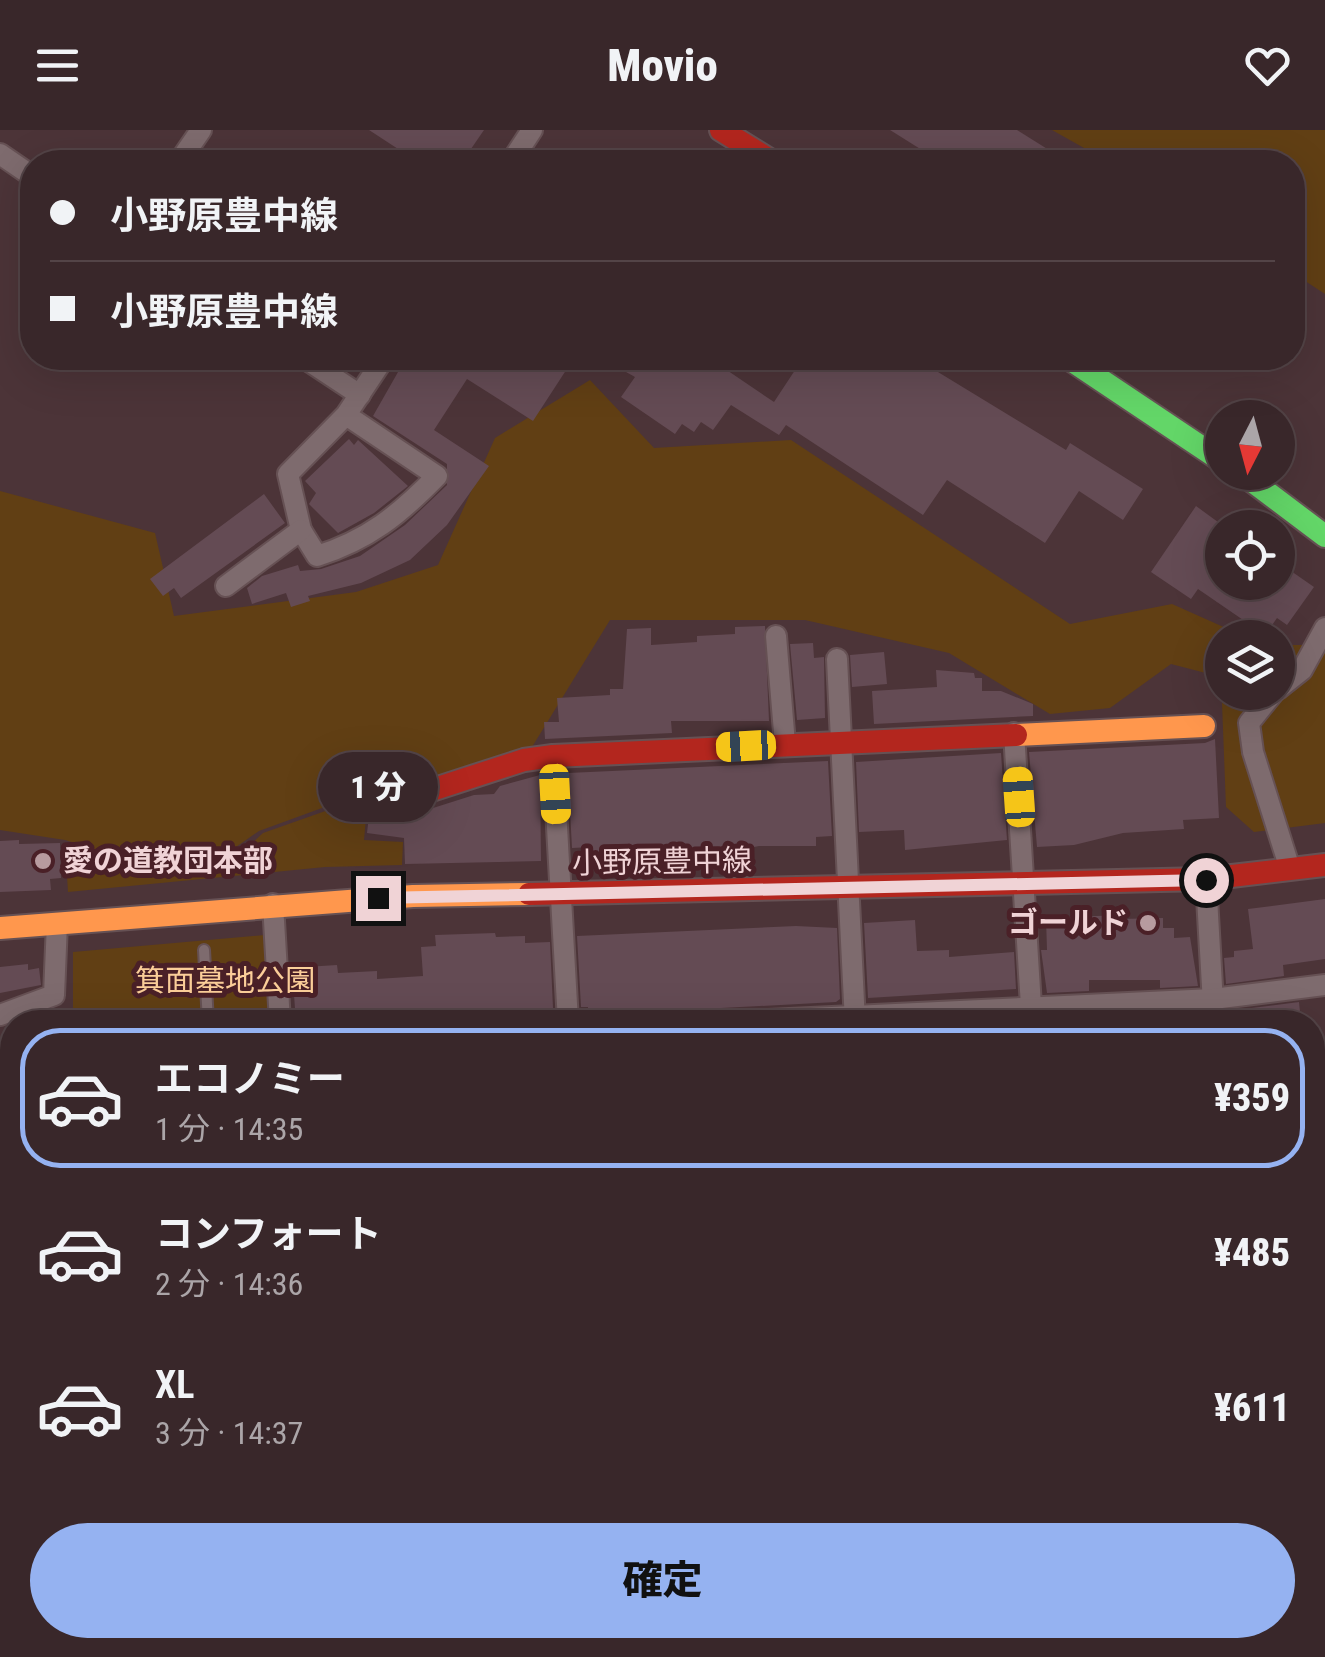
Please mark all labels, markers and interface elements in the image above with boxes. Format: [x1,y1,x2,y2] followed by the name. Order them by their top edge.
[30,38,85,93] icon: menu
[1240,38,1295,93] icon: heart
[607,39,718,92] text: Movio
[110,194,338,238] text: 小野原豊中線
[110,290,338,334] text: 小野原豊中線
[1205,400,1295,490] north arrow
[1205,400,1295,710] map controls
[1205,510,1295,600] button: locate
[1205,620,1295,710] button: layers
[715,729,777,763] car
[318,753,438,823] callout: 1 分
[538,763,572,825] car
[1002,766,1036,828] car
[350,768,406,806] text: 1 分
[572,842,752,881] street label: 小野原豊中線
[63,843,273,878] place label: 愛の道教団本部
[32,850,54,872] marker: 愛の道教団本部
[1184,858,1229,903] route start
[356,876,401,921] route end
[1008,905,1128,940] place label: ゴールド
[1137,912,1159,934] marker: ゴールド
[135,963,315,998] park label: 箕面墓地公園
[35,1053,125,1143] icon: car
[155,1057,345,1101] text: エコノミー
[1214,1076,1290,1120] text: ¥359
[155,1110,303,1148] text: 1 分 · 14:35
[35,1208,125,1298] icon: car
[155,1212,382,1256] text: コンフォート
[1214,1231,1290,1275] text: ¥485
[155,1265,303,1303] text: 2 分 · 14:36
[35,1363,125,1453] icon: car
[155,1363,194,1407] text: XL
[1214,1386,1290,1430] text: ¥611
[155,1414,303,1452] text: 3 分 · 14:37
[30,1523,1295,1638] button: 確定

